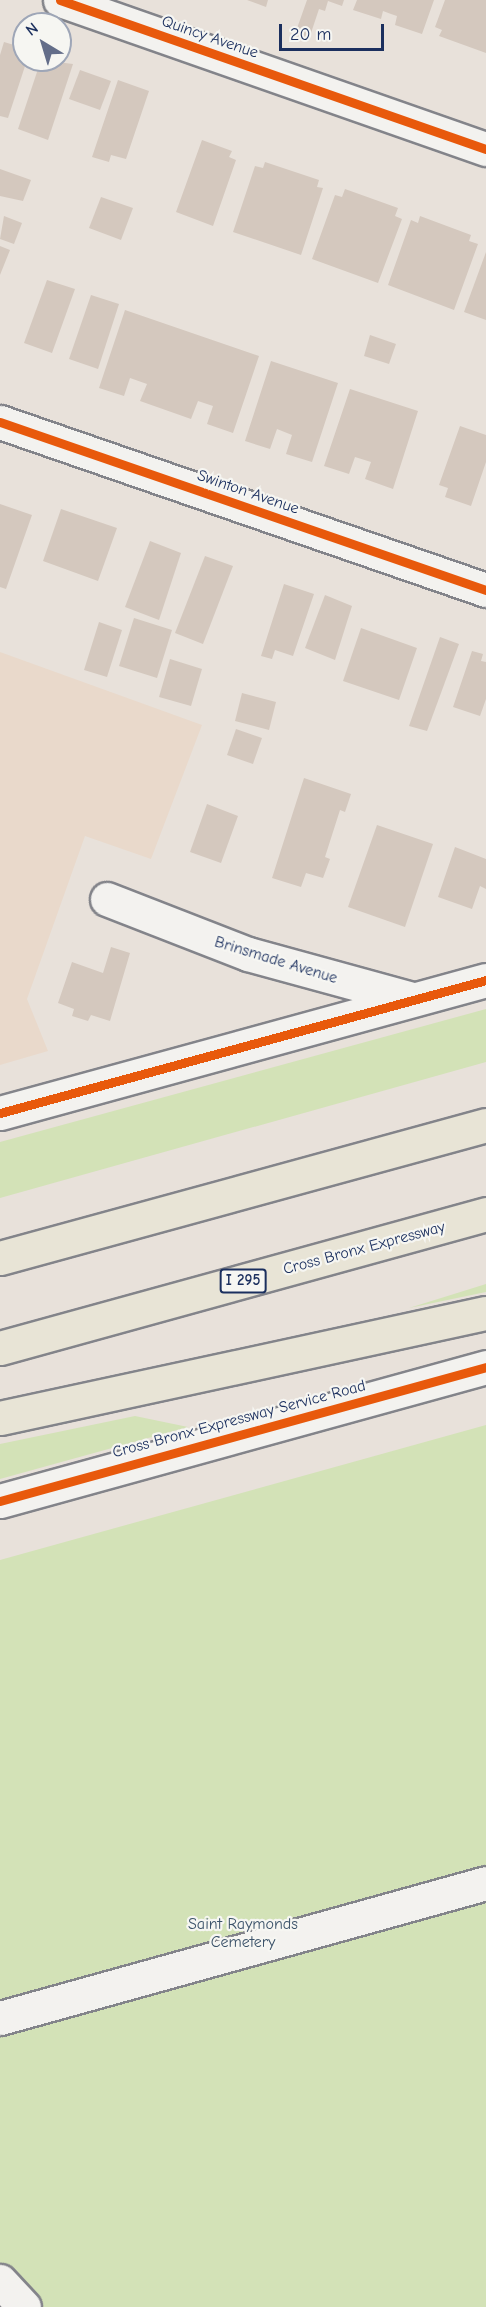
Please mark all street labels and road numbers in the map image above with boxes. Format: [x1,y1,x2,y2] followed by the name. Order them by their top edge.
[159,11,261,63] street label: Quincy Avenue
[195,466,301,518] street label: Swinton Avenue
[212,932,340,988] street label: Brinsmade Avenue
[281,1217,447,1279] street label: Cross Bronx Expressway
[219,1269,267,1293] road number: I 295
[110,1376,368,1462] street label: Cross Bronx Expressway Service Road

